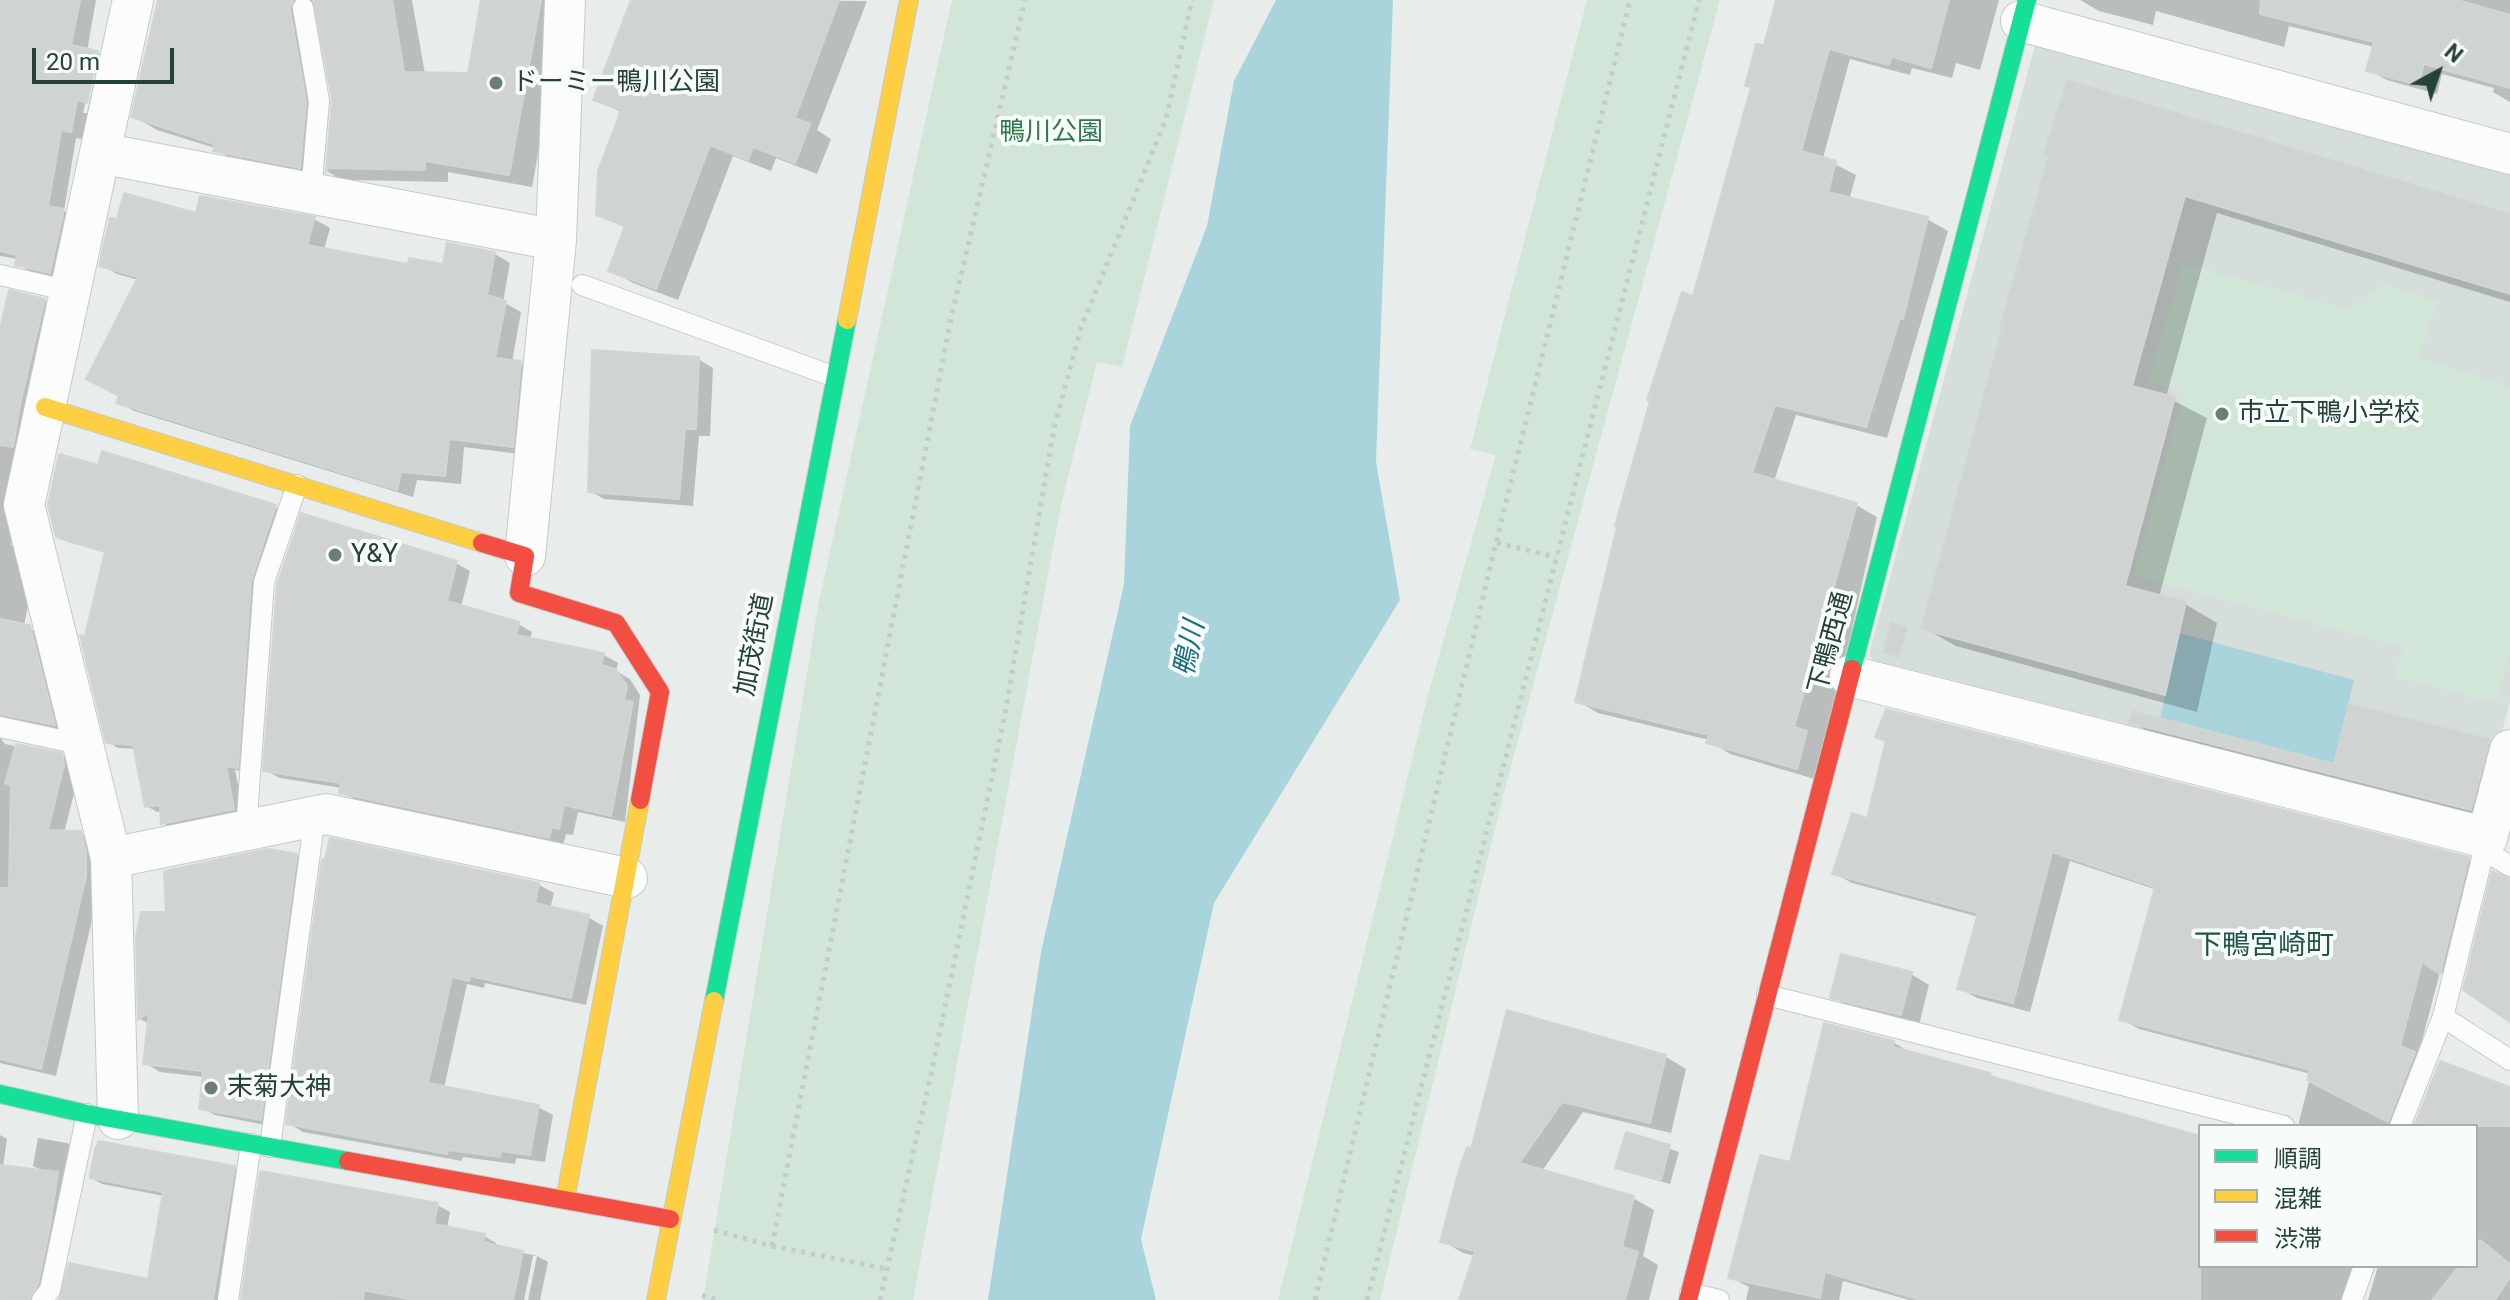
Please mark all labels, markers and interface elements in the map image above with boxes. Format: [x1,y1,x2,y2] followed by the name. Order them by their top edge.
[36,32,178,82] scale bar
[2398,32,2478,112] north arrow
[2440,39,2468,68] text: N
[46,48,100,76] text: 20 m
[512,67,720,99] place label: ドーミー鴨川公園
[487,74,505,92] marker: ドーミー鴨川公園
[999,117,1103,149] park label: 鴨川公園
[2238,398,2420,430] place label: 市立下鴨小学校
[2213,405,2231,423] marker: 市立下鴨小学校
[351,539,398,571] place label: Y&Y
[326,546,344,564] marker: Y&Y
[1803,589,1861,697] street label: 下鴨西通
[731,591,781,699] street label: 加茂街道
[1169,618,1213,680] water label: 鴨川
[2194,930,2334,964] district label: 下鴨宮崎町
[227,1072,331,1104] place label: 末菊大神
[202,1079,220,1097] marker: 末菊大神
[2198,1124,2478,1268] legend
[2274,1145,2322,1173] text: 順調
[2274,1185,2322,1213] text: 混雑
[2274,1225,2322,1253] text: 渋滞

